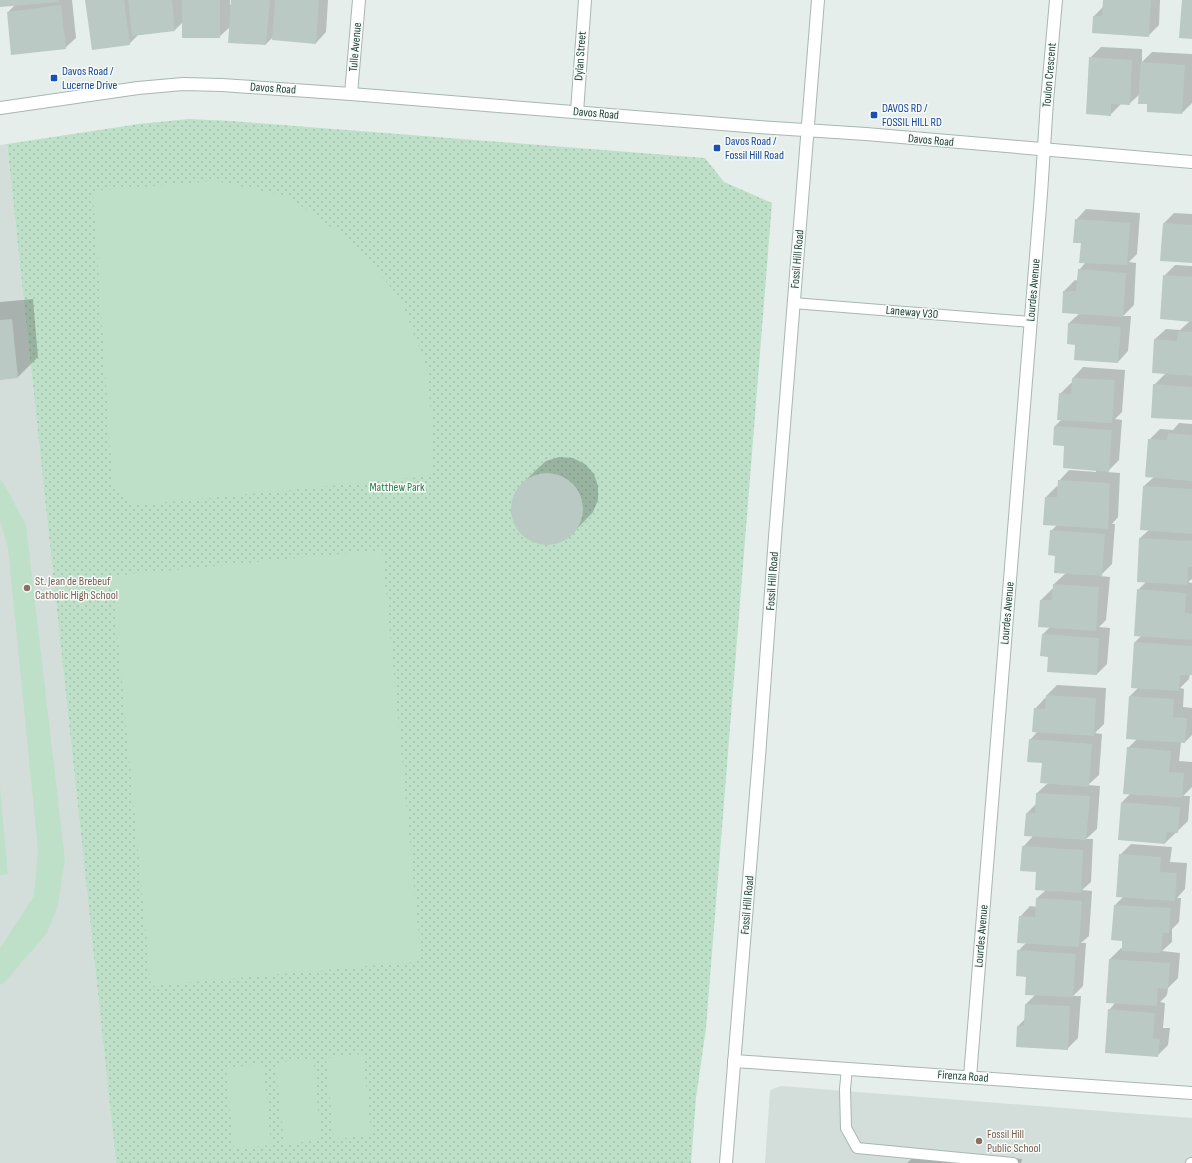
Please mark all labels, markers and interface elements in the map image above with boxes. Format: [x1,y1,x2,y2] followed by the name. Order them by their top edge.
[346,22,365,72] street label: Tulle Avenue
[571,30,590,81] street label: Dylan Street
[1039,42,1060,108] street label: Toulon Crescent
[62,64,117,93] place label: Davos Road / Lucerne Drive
[49,73,59,83] marker: Davos Road / Lucerne Drive
[249,79,296,98] street label: Davos Road
[882,101,942,130] place label: DAVOS RD / FOSSIL HILL RD
[572,104,620,123] street label: Davos Road
[869,110,879,120] marker: DAVOS RD / FOSSIL HILL RD
[907,131,955,150] street label: Davos Road
[725,134,784,163] place label: Davos Road / Fossil Hill Road
[712,143,722,153] marker: Davos Road / Fossil Hill Road
[787,229,808,289] street label: Fossil Hill Road
[1023,258,1044,322] street label: Lourdes Avenue
[885,303,939,322] street label: Laneway V30
[369,480,425,495] park label: Matthew Park
[763,551,782,611] street label: Fossil Hill Road
[35,574,118,603] place label: St. Jean de Brebeuf Catholic High School
[997,581,1018,645] street label: Lourdes Avenue
[22,583,32,593] marker: St. Jean de Brebeuf Catholic High School
[737,875,758,935] street label: Fossil Hill Road
[971,904,992,968] street label: Lourdes Avenue
[937,1067,989,1086] street label: Firenza Road
[987,1127,1041,1156] place label: Fossil Hill Public School
[974,1136,984,1146] marker: Fossil Hill Public School

